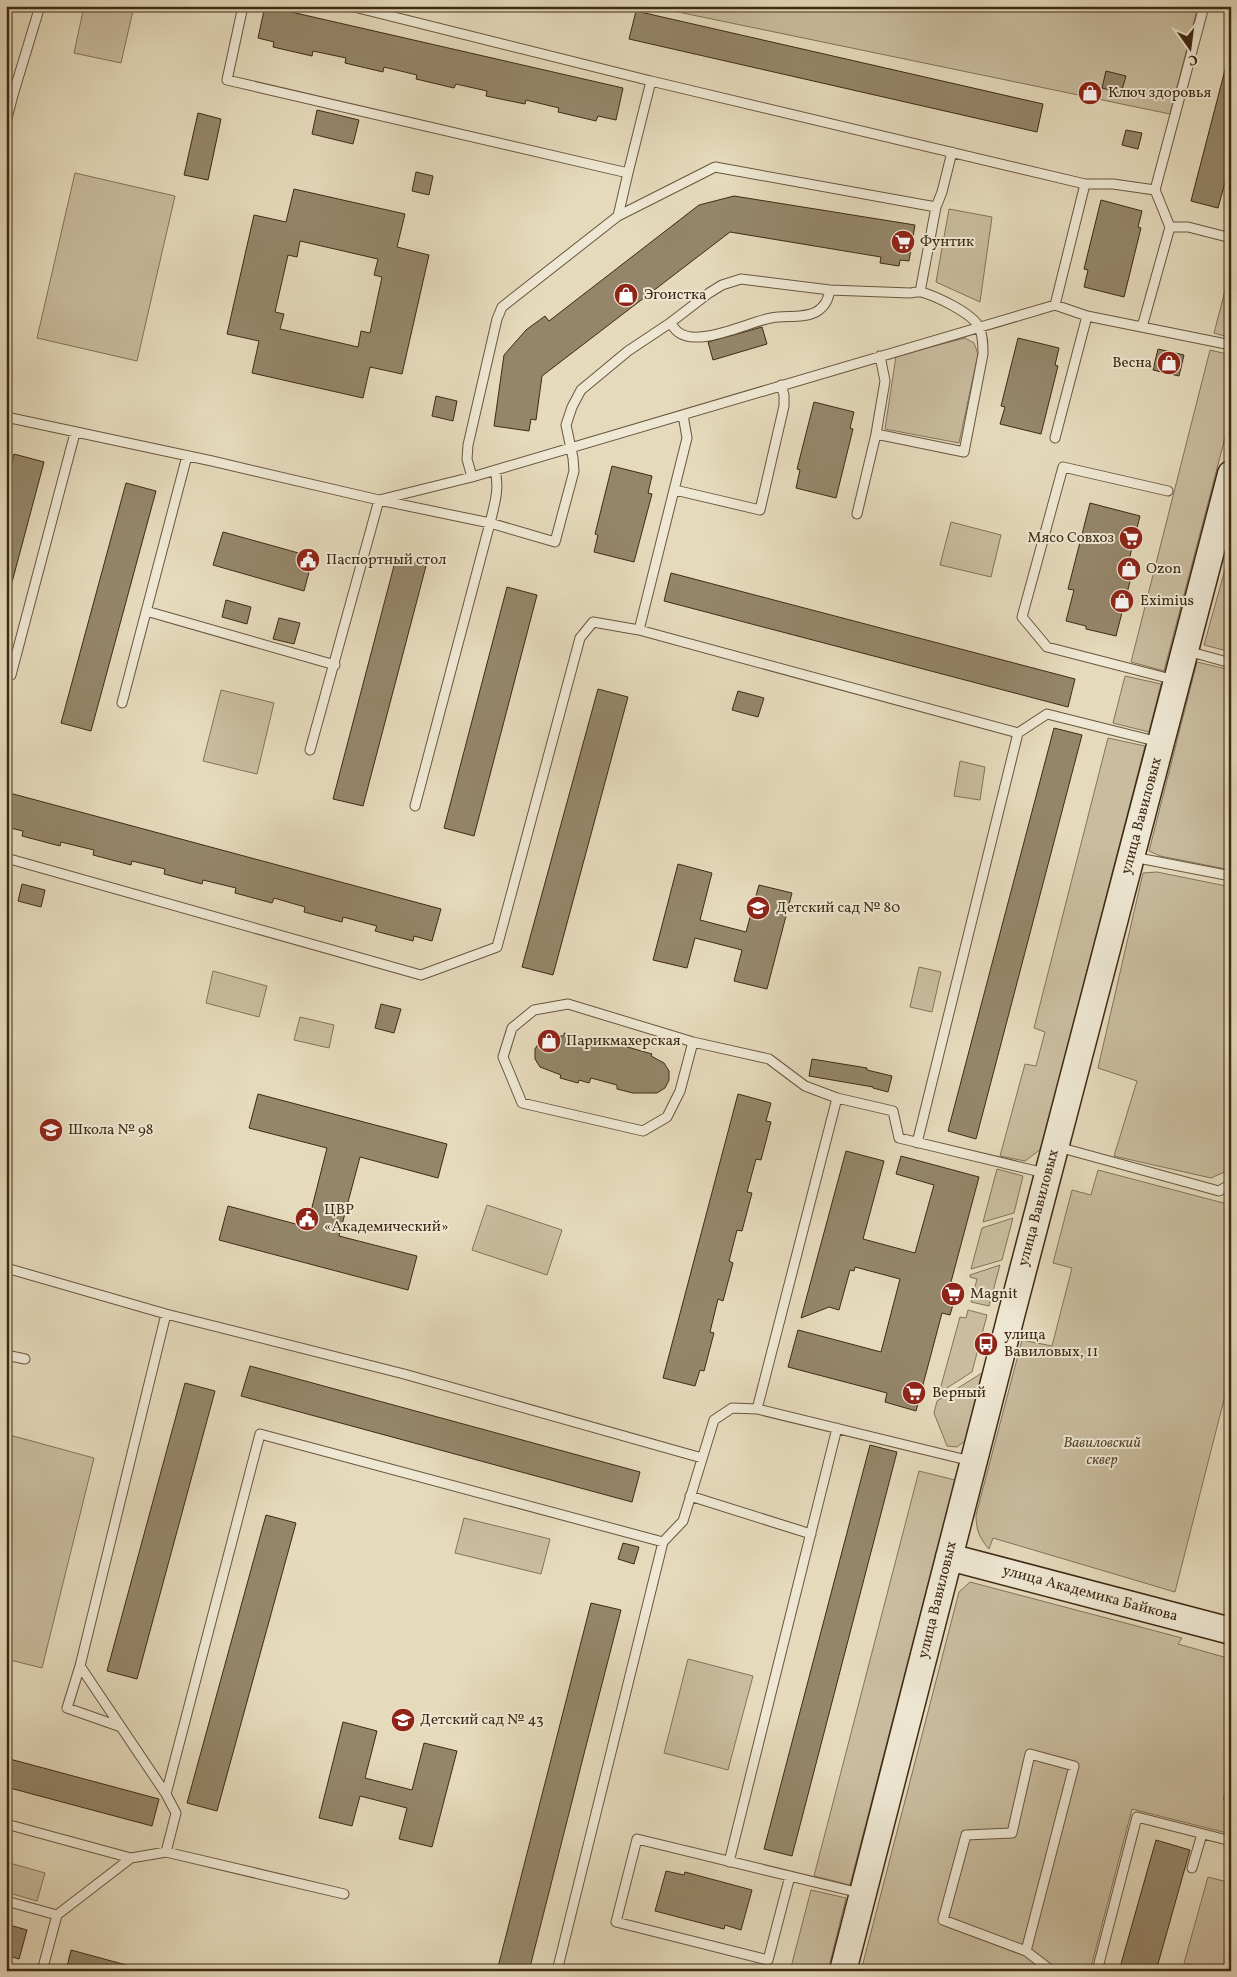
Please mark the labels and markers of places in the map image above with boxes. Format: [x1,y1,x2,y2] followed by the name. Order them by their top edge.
[1077,80,1103,106] shop icon: Ключ здоровья
[1108,83,1211,104] place label: Ключ здоровья
[890,229,916,255] supermarket icon: Фунтик
[920,232,974,253] place label: Фунтик
[613,282,639,308] shop icon: Эгоистка
[644,285,707,306] place label: Эгоистка
[1156,350,1182,376] shop icon: Весна
[1112,353,1152,374] place label: Весна
[1118,525,1144,551] supermarket icon: Мясо Совхоз
[1027,528,1114,549] place label: Мясо Совхоз
[295,547,321,573] public building icon: Паспортный стол
[326,550,446,571] place label: Паспортный стол
[1116,556,1142,582] shop icon: Ozon
[1146,559,1181,580] place label: Ozon
[1109,588,1135,614] shop icon: Eximius
[1140,591,1194,612] place label: Eximius
[745,895,771,921] school or university icon: Детский сад № 80
[776,898,900,919] place label: Детский сад № 80
[536,1028,562,1054] shop icon: Парикмахерская
[566,1031,681,1052] place label: Парикмахерская
[38,1117,64,1143] school or university icon: Школа № 98
[68,1120,153,1141] place label: Школа № 98
[324,1200,449,1238] place label: ЦВР «Академический»
[294,1206,320,1232] public building icon: ЦВР «Академический»
[940,1281,966,1307] supermarket icon: Magnit
[970,1284,1018,1305] place label: Magnit
[1004,1325,1098,1363] place label: улица Вавиловых, 11
[973,1331,999,1357] bus stop icon: улица Вавиловых, 11
[901,1380,927,1406] supermarket icon: Верный
[932,1383,986,1404] place label: Верный
[390,1707,416,1733] school or university icon: Детский сад № 43
[420,1710,544,1731] place label: Детский сад № 43

